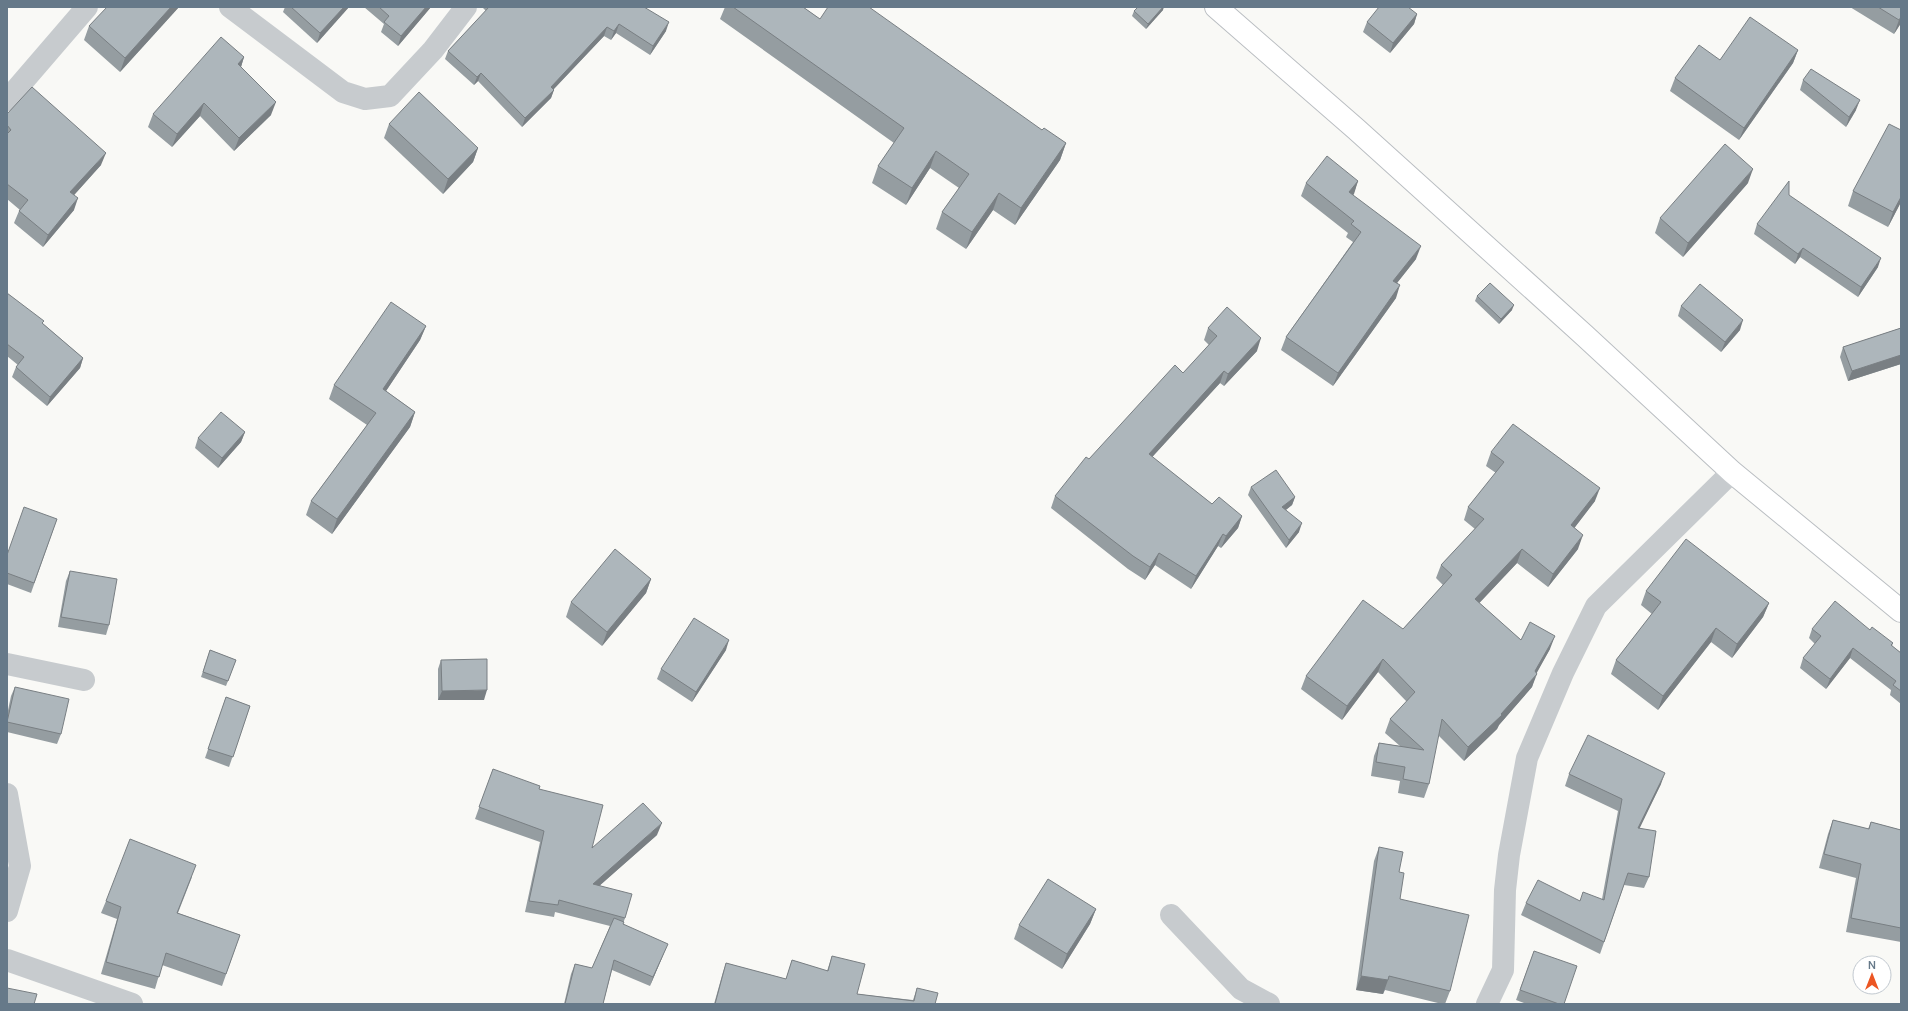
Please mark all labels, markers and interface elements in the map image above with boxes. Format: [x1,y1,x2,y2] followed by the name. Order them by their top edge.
[1852,955,1892,995] north arrow
[1868,957,1876,972] text: N

